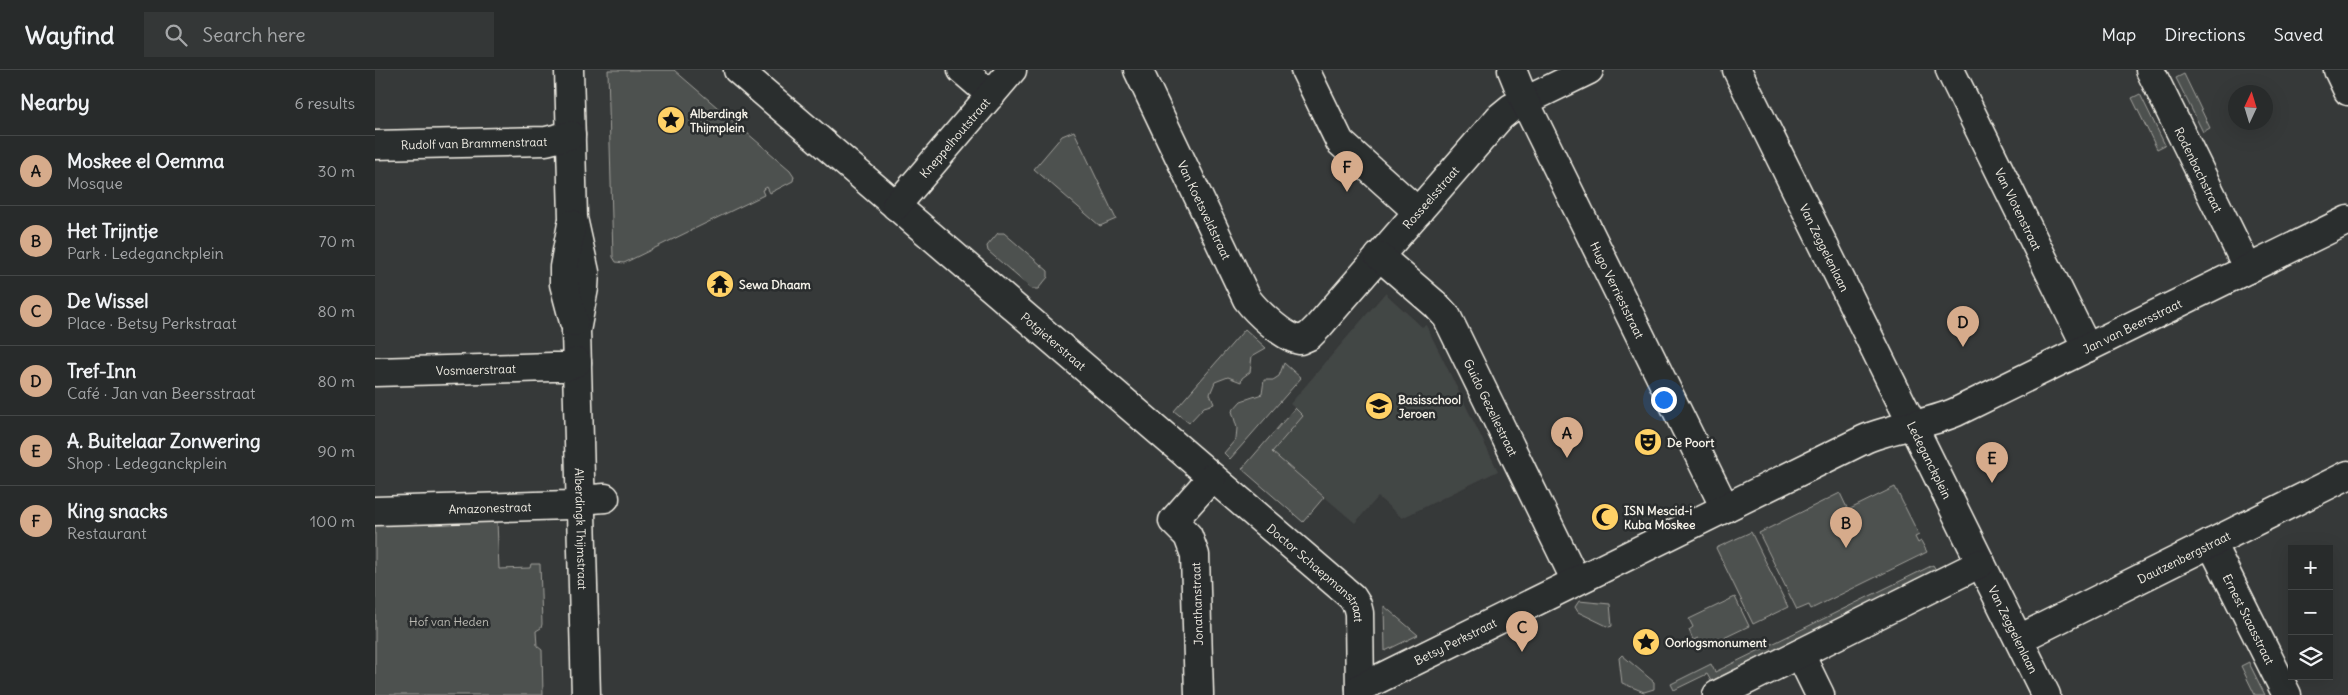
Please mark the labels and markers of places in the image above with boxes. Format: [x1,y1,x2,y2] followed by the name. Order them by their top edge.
[656,105,686,135] place icon: Alberdingk Thijmplein
[690,106,748,136] place label: Alberdingk Thijmplein
[1331,151,1363,192] pin: F
[705,269,735,299] temple icon: Sewa Dhaam
[739,277,811,292] place label: Sewa Dhaam
[1947,306,1979,347] pin: D
[1364,391,1394,421] school or university icon: Basisschool Jeroen
[1398,392,1461,421] place label: Basisschool Jeroen
[1551,417,1583,458] pin: A
[1633,427,1663,457] theatre icon: De Poort
[1667,435,1715,450] place label: De Poort
[1976,442,2008,483] pin: E
[1590,502,1620,532] mosque icon: ISN Mescid-i Kuba Moskee
[1624,503,1696,532] place label: ISN Mescid-i Kuba Moskee
[1830,507,1862,548] pin: B
[1506,611,1538,652] pin: C
[1631,627,1661,657] place icon: Oorlogsmonument
[1665,635,1768,651] place label: Oorlogsmonument

